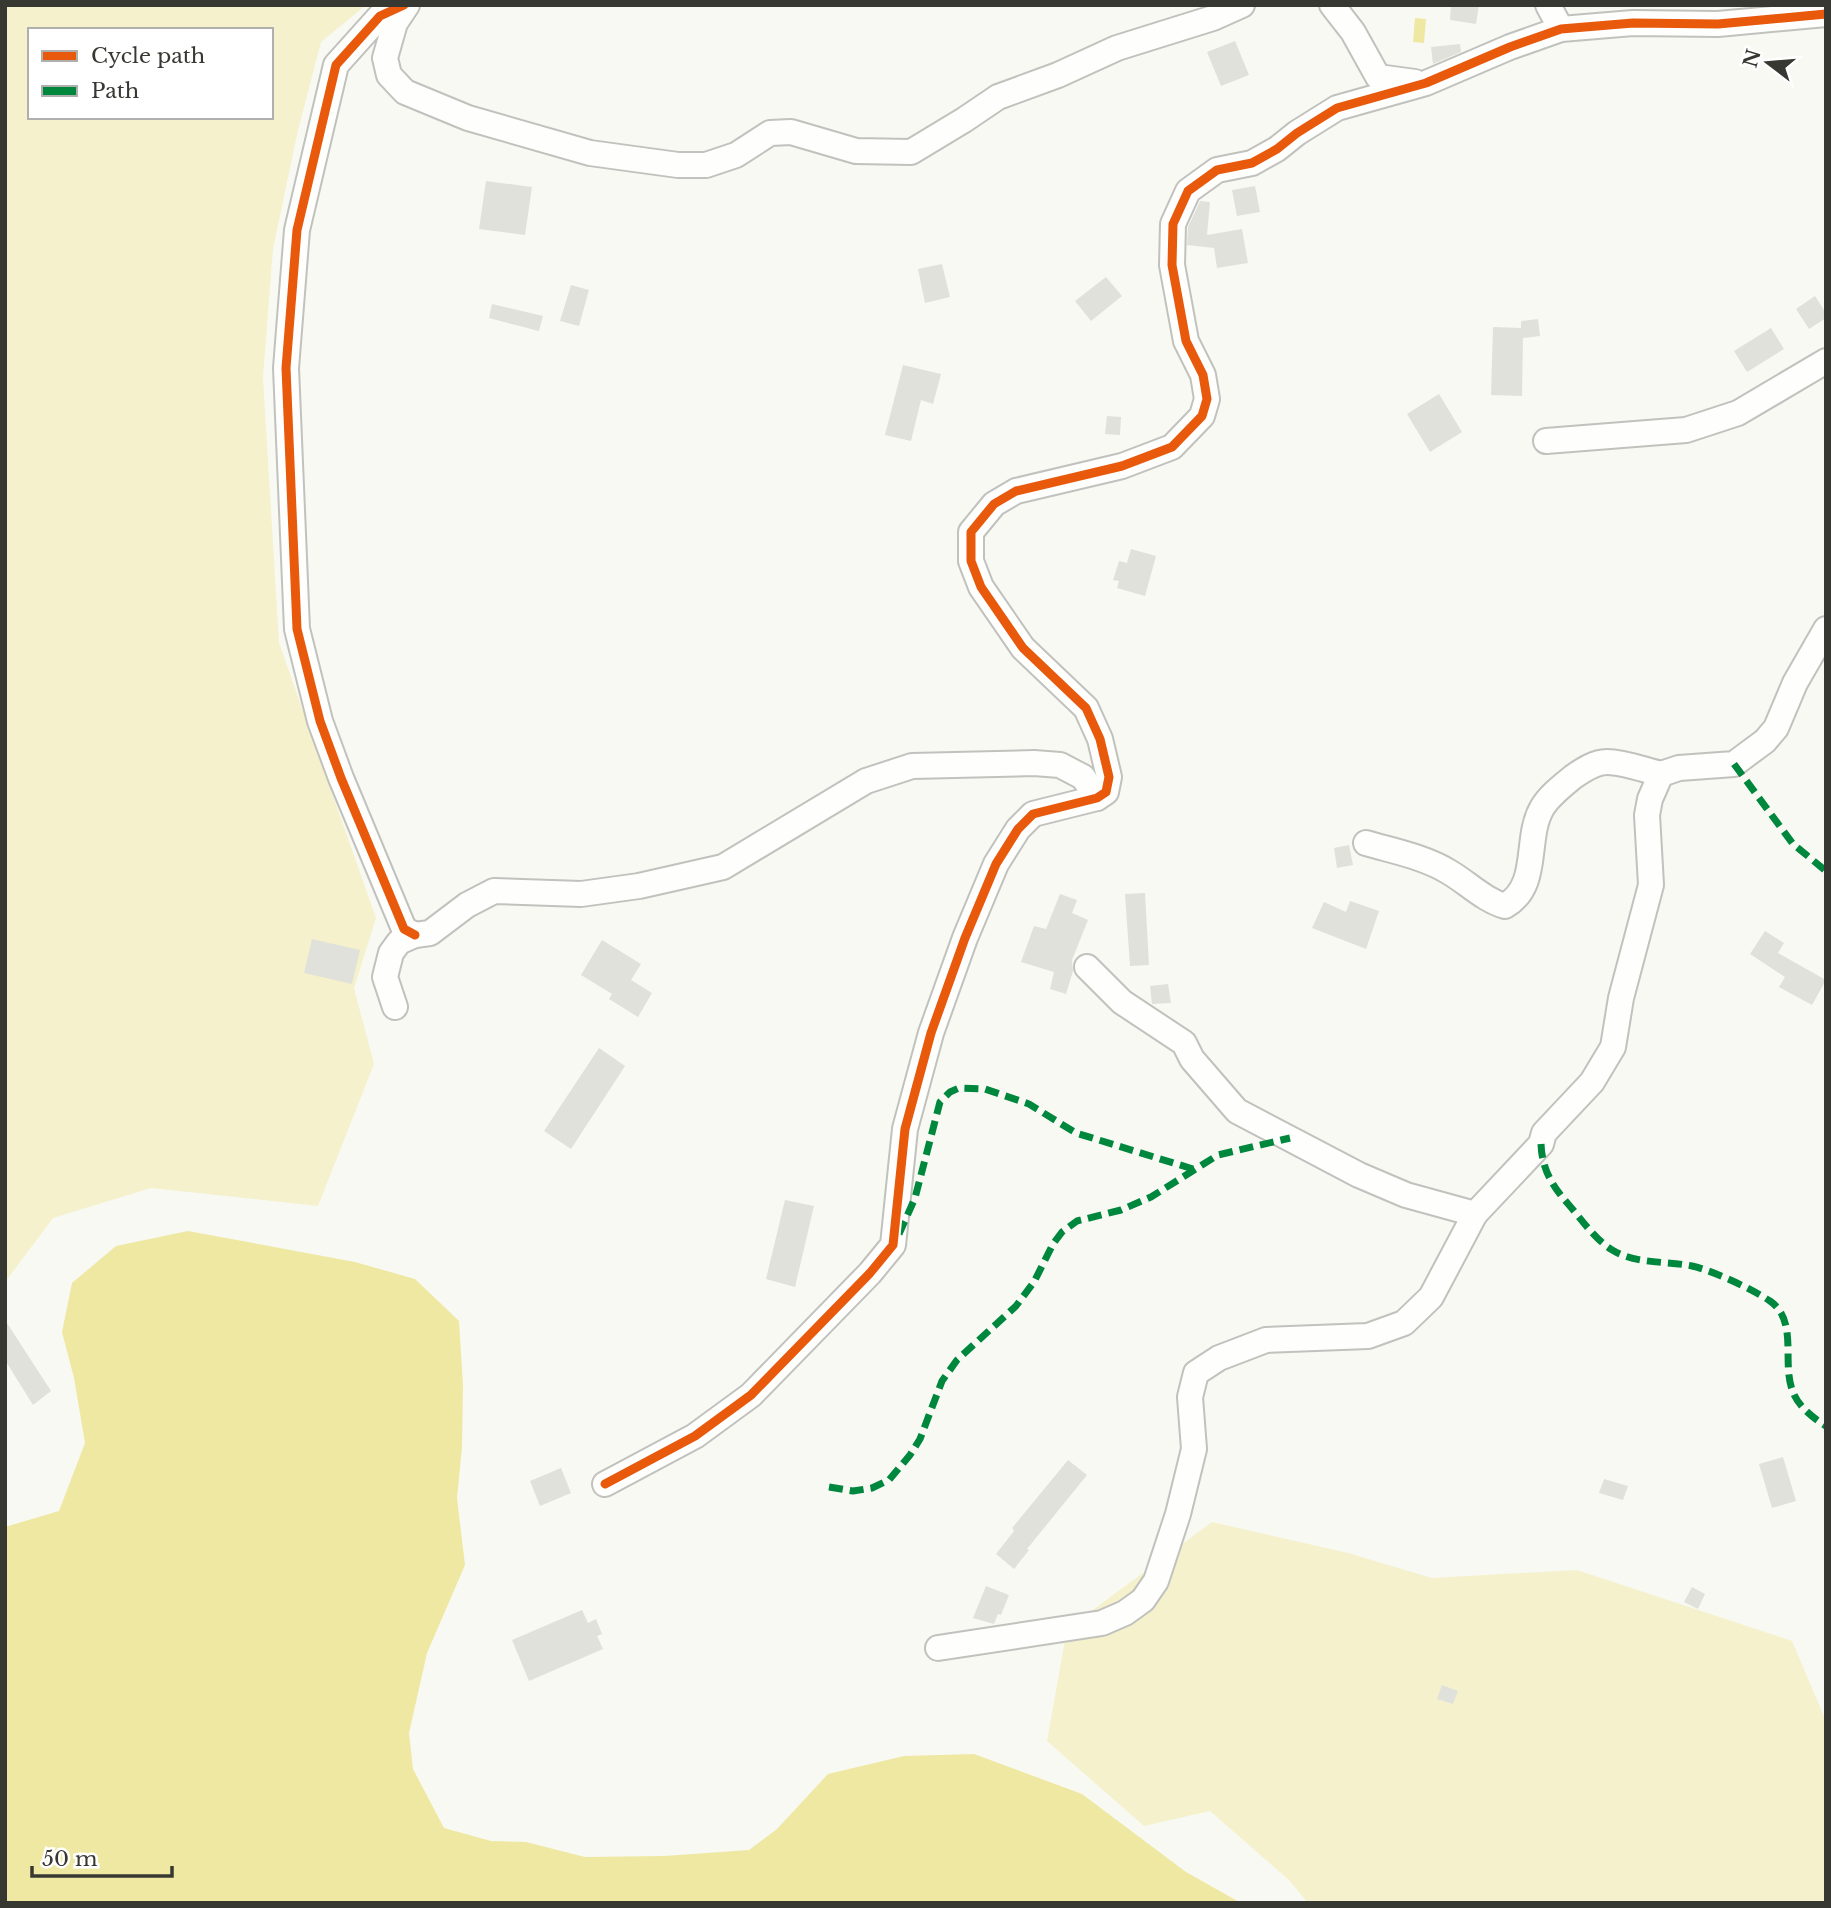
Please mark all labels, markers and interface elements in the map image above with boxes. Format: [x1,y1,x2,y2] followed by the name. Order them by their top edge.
[28,28,273,119] legend
[1733,28,1803,98] north arrow
[91,43,205,69] text: Cycle path
[1739,47,1766,70] text: N
[91,78,139,104] text: Path
[32,1834,172,1878] scale bar
[42,1846,98,1872] text: 50 m

